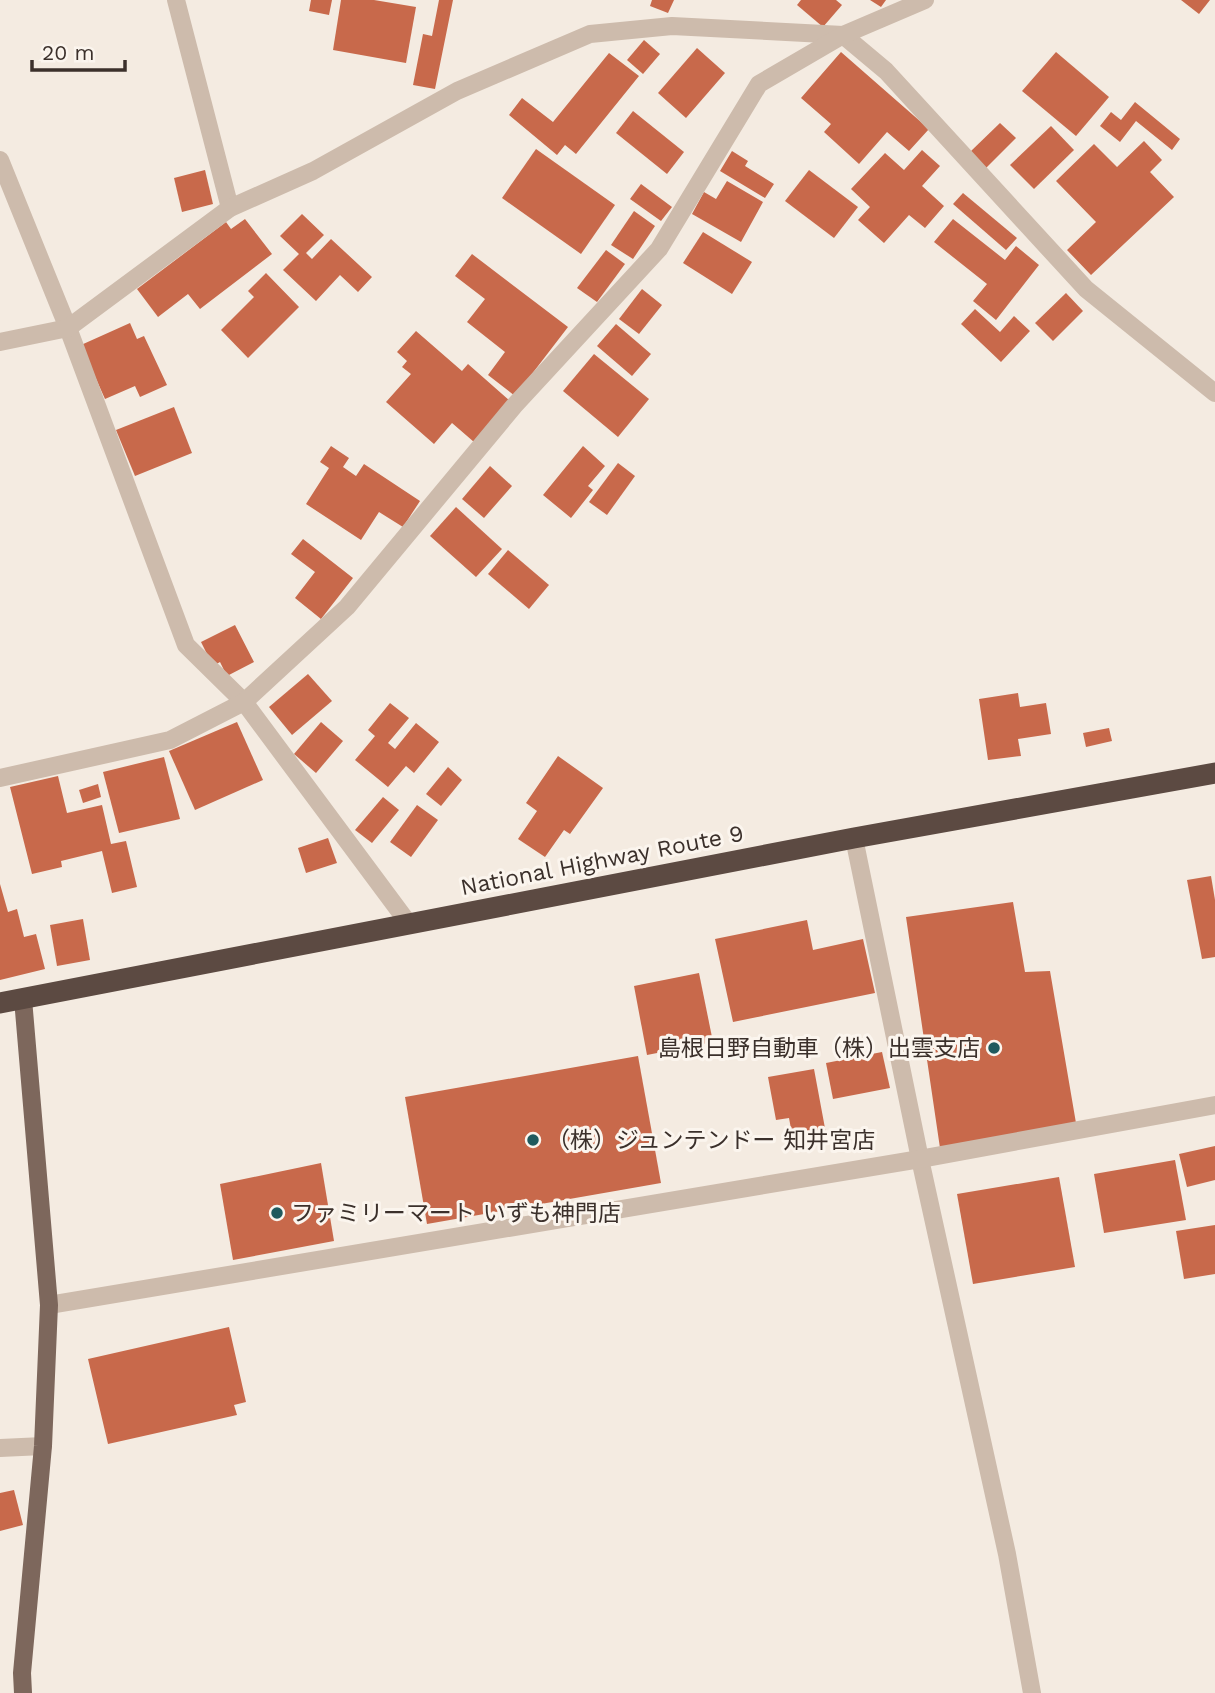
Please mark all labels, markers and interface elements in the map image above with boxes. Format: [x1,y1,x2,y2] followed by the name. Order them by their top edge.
[32,28,124,72] scale bar
[42,40,94,65] text: 20 m
[458,820,746,901] street label: National Highway Route 9
[658,1035,980,1062] place label: 島根日野自動車（株）出雲支店
[986,1040,1002,1056] marker: 島根日野自動車（株）出雲支店
[547,1127,875,1154] place label: （株）ジュンテンドー 知井宮店
[525,1132,541,1148] marker: （株）ジュンテンドー 知井宮店
[291,1200,621,1227] place label: ファミリーマート いずも神門店
[269,1205,285,1221] marker: ファミリーマート いずも神門店

